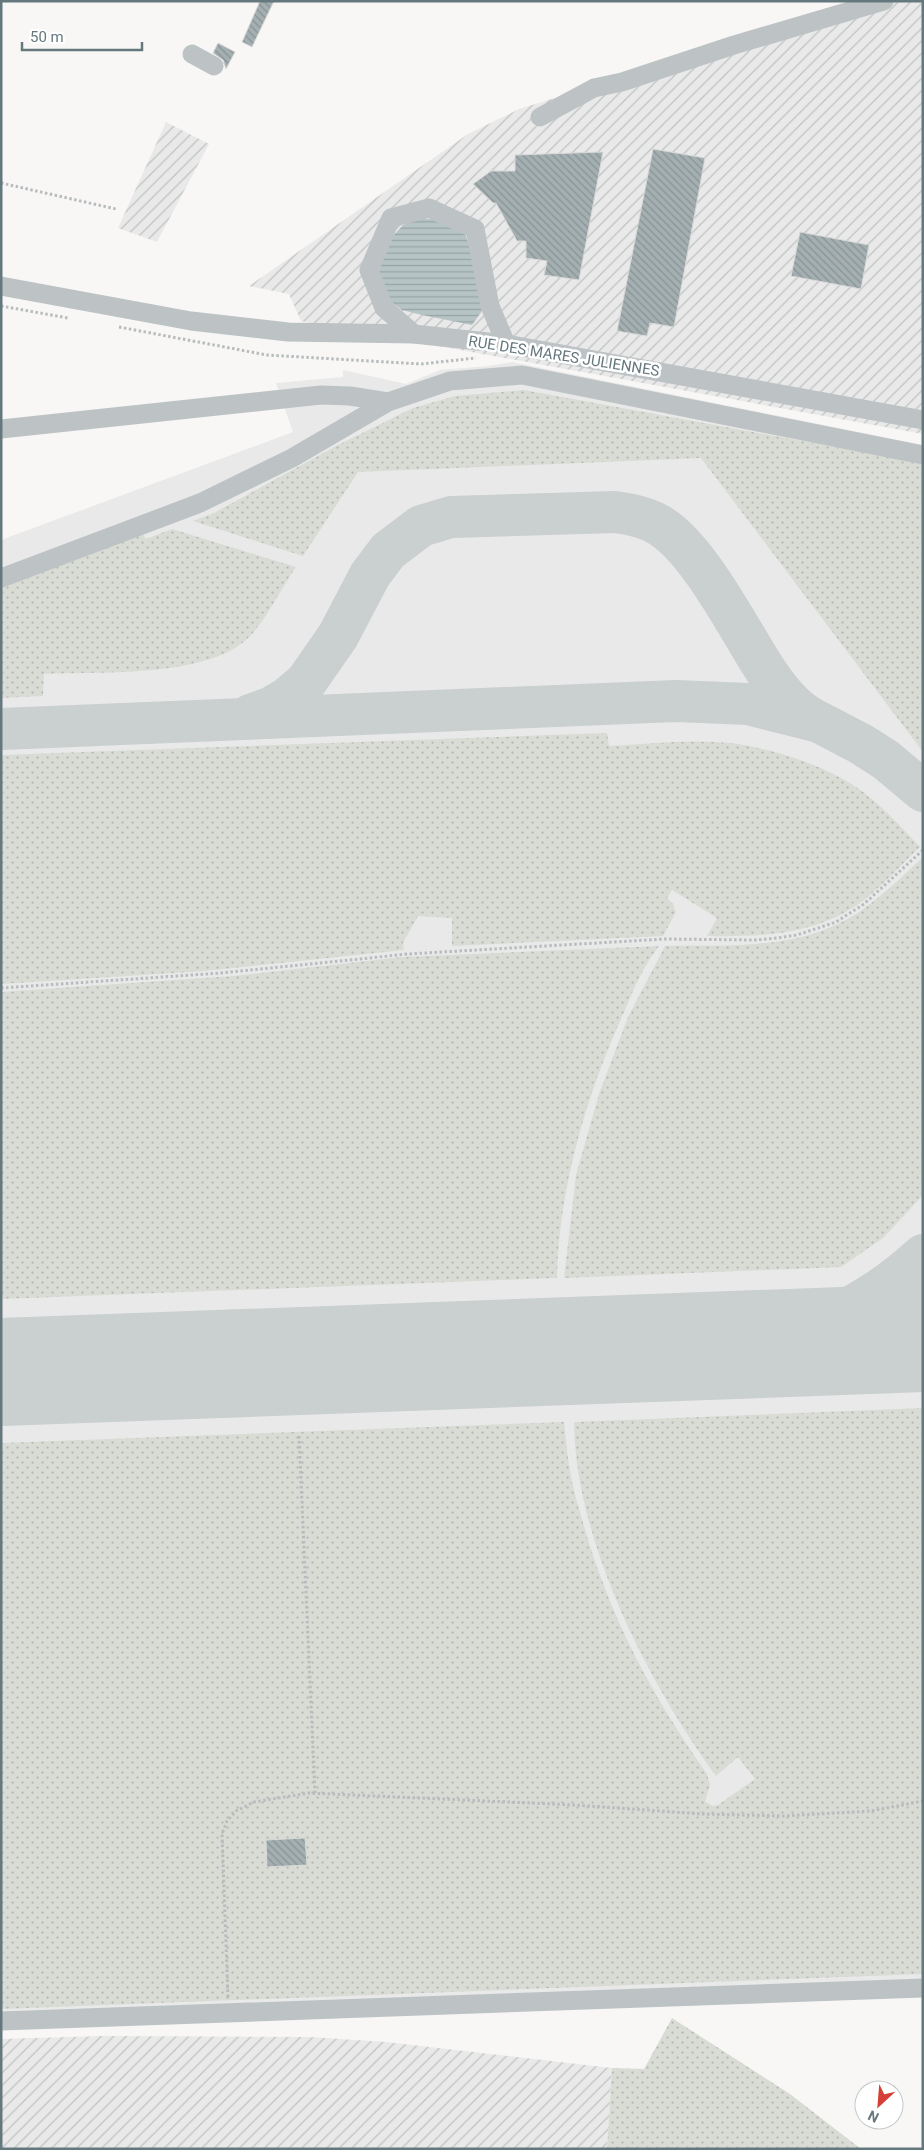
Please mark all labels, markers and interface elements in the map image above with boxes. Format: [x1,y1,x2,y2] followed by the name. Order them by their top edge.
[22,20,142,52] scale bar
[30,28,64,46] text: 50 m
[467,332,661,380] street label: RUE DES MARES JULIENNES
[854,2080,904,2130] north arrow
[865,2107,881,2126] text: N

